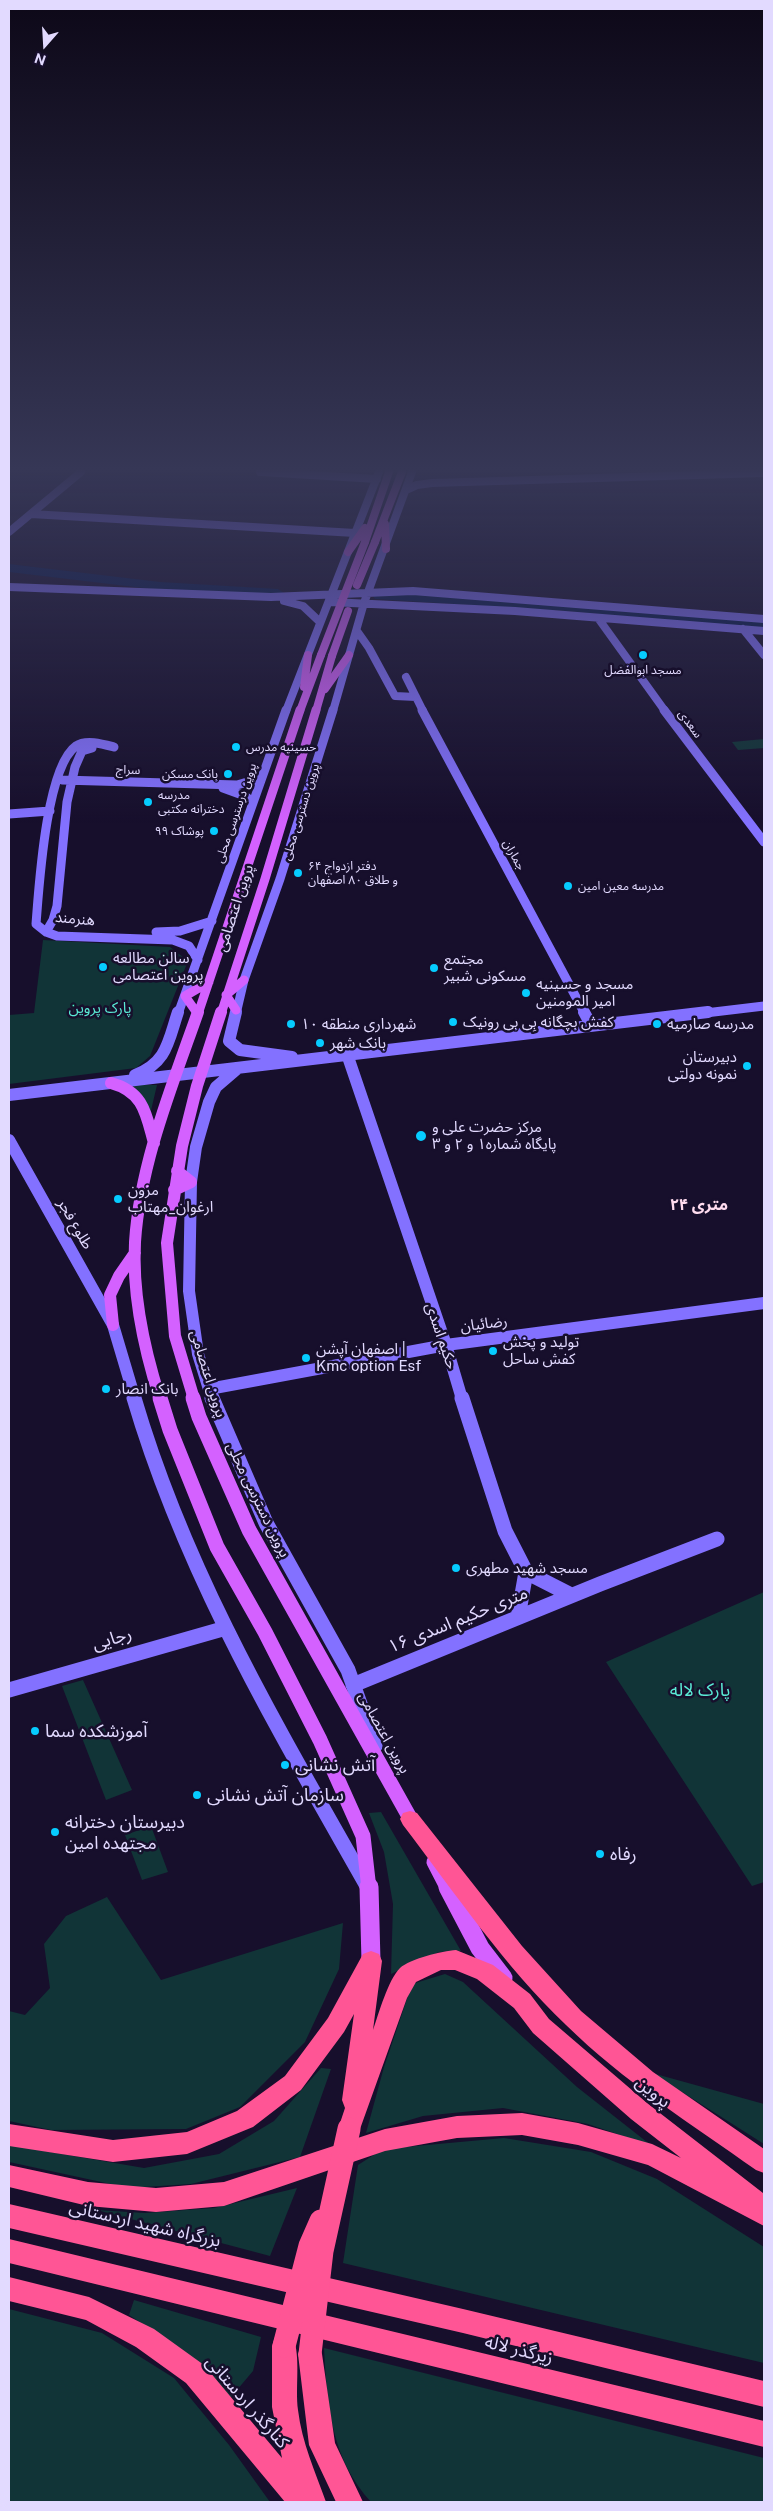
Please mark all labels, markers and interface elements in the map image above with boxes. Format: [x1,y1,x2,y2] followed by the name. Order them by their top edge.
[20,20,70,70] north arrow
[32,50,48,69] text: N
[637,649,649,661] marker: مسجد ابوالفضل
[604,663,682,677] place label: مسجد ابوالفضل
[675,707,705,741] street label: سعدی
[246,740,316,754] place label: حسینیه مدرس
[230,741,242,753] marker: حسینیه مدرس
[212,761,260,865] street label: پروین درسترسی محلی
[116,762,140,778] street label: سراج
[279,762,323,862] street label: پروین دسترسی محلی
[162,767,218,781] place label: بانک مسکن
[222,768,234,780] marker: بانک مسکن
[158,788,224,816] place label: مدرسه دخترانه مکتبی
[142,796,154,808] marker: مدرسه دخترانه مکتبی
[155,824,204,838] place label: پوشاک ۹۹
[208,825,220,837] marker: پوشاک ۹۹
[500,837,528,873] street label: جماران
[308,859,398,887] place label: دفتر ازدواج ۶۴ و طلاق ۸۰ اصفهان
[212,862,258,954] street label: پروین اعتصامی
[292,867,304,879] marker: دفتر ازدواج ۶۴ و طلاق ۸۰ اصفهان
[578,879,664,893] place label: مدرسه معین امین
[562,880,574,892] marker: مدرسه معین امین
[54,908,96,930] street label: هنرمند
[113,949,203,984] place label: سالن مطالعه پروین اعتصامی
[444,950,526,985] place label: مجتمع مسکونی شبیر
[97,961,109,973] marker: سالن مطالعه پروین اعتصامی
[428,962,440,974] marker: مجتمع مسکونی شبیر
[536,975,633,1010] place label: مسجد و حسینیه امیر المومنین
[520,987,532,999] marker: مسجد و حسینیه امیر المومنین
[68,999,132,1017] park label: پارک پروین
[463,1013,614,1031] place label: کفش بچگانه بِی بی رونیک
[301,1015,416,1033] place label: شهرداری منطقه ۱۰
[667,1015,754,1033] place label: مدرسه صارمیه
[447,1016,459,1028] marker: کفش بچگانه بِی بی رونیک
[285,1018,297,1030] marker: شهرداری منطقه ۱۰
[651,1018,663,1030] marker: مدرسه صارمیه
[330,1034,386,1052] place label: بانک شهر
[314,1037,326,1049] marker: بانک شهر
[668,1048,737,1083] place label: دبیرستان نمونه دولتی
[741,1060,753,1072] marker: دبیرستان نمونه دولتی
[432,1118,557,1153] place label: مرکز حضرت علی و پایگاه شماره۱ و ۲ و ۳
[414,1129,428,1143] marker: مرکز حضرت علی و پایگاه شماره۱ و ۲ و ۳
[128,1181,213,1216] place label: مزون ارغوان_مهتاب
[112,1193,124,1205] marker: مزون ارغوان_مهتاب
[670,1195,728,1215] district label: ۲۴ متری
[53,1196,97,1252] street label: طلوع فجر
[421,1301,461,1371] street label: حکیم اسدی
[459,1312,509,1336] street label: رضائیان
[186,1328,230,1420] street label: پروین اعتصامی
[503,1333,579,1368] place label: تولید و پخش کفش ساحل
[316,1340,421,1375] place label: اصفهان آپشن | Kmc option Esf
[487,1345,499,1357] marker: تولید و پخش کفش ساحل
[300,1352,312,1364] marker: اصفهان آپشن | Kmc option Esf
[116,1380,178,1398] place label: بانک انصار
[100,1383,112,1395] marker: بانک انصار
[222,1440,294,1560] street label: پروین دسترسی محلی
[466,1559,588,1577] place label: مسجد شهید مطهری
[450,1562,462,1574] marker: مسجد شهید مطهری
[385,1582,531,1658] street label: ۱۶ متری حکیم اسدی
[90,1623,134,1655] street label: رجایی
[670,1679,730,1701] park label: پارک لاله
[354,1689,414,1777] street label: پروین اعتصامی
[45,1720,147,1742] place label: آموزشکده سما
[29,1725,41,1737] marker: آموزشکده سما
[295,1754,375,1776] place label: آتش نشانی
[279,1759,291,1771] marker: آتش نشانی
[207,1784,344,1806] place label: سازمان آتش نشانی
[191,1789,203,1801] marker: سازمان آتش نشانی
[65,1811,185,1854] place label: دبیرستان دخترانه مجتهده امین
[49,1826,61,1838] marker: دبیرستان دخترانه مجتهده امین
[610,1843,637,1865] place label: رفاه
[594,1848,606,1860] marker: رفاه
[631,2071,675,2113] street label: پروین
[67,2196,223,2252] street label: بزرگراه شهید اردستانی
[483,2331,555,2369] street label: زیرگذر لاله
[201,2351,293,2453] street label: کنارگذر اردستانی

